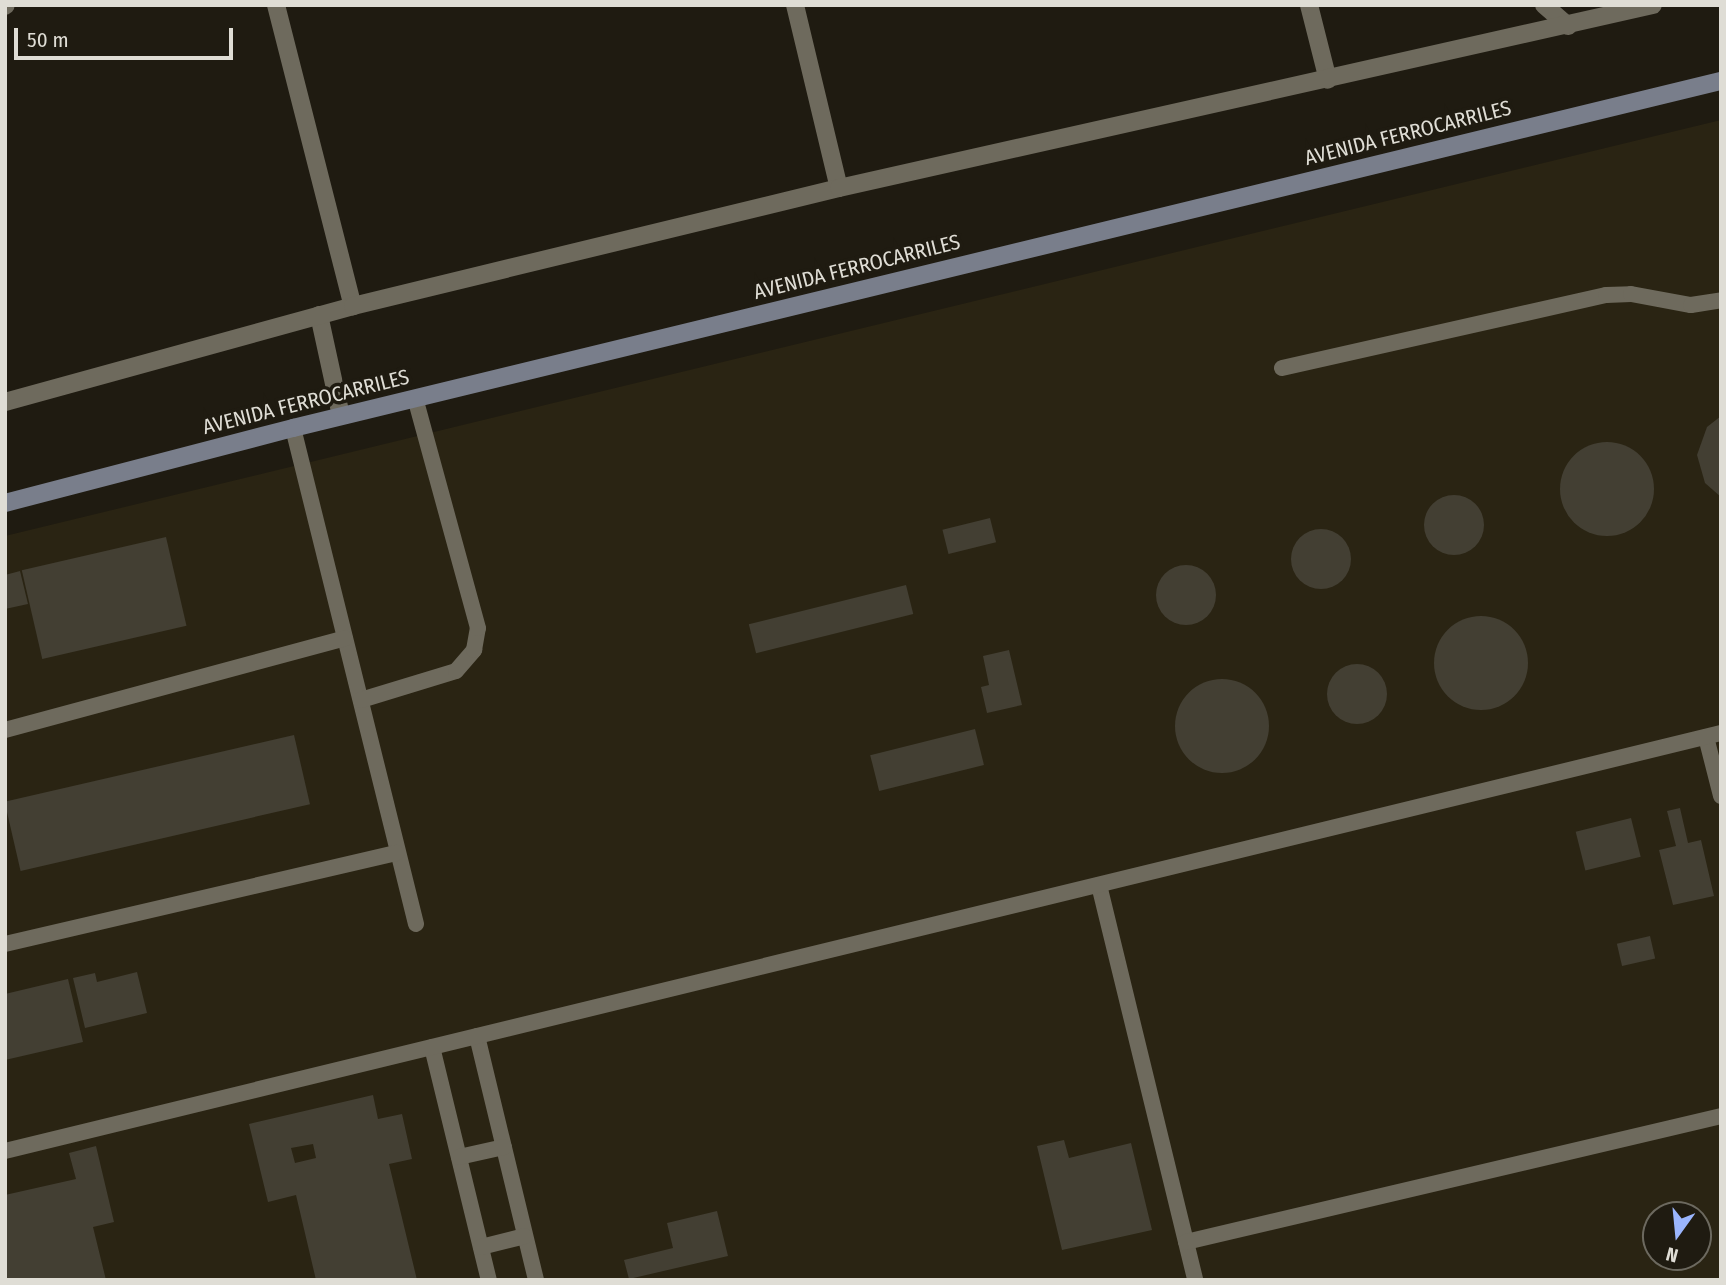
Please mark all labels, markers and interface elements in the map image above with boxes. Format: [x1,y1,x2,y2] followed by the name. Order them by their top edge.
[18,14,236,58] scale bar
[27,27,69,53] text: 50 m
[1302,95,1514,171] street label: AVENIDA FERROCARRILES
[751,229,963,305] street label: AVENIDA FERROCARRILES
[200,364,412,440] street label: AVENIDA FERROCARRILES
[1642,1201,1712,1271] north arrow
[1663,1242,1680,1267] text: N

